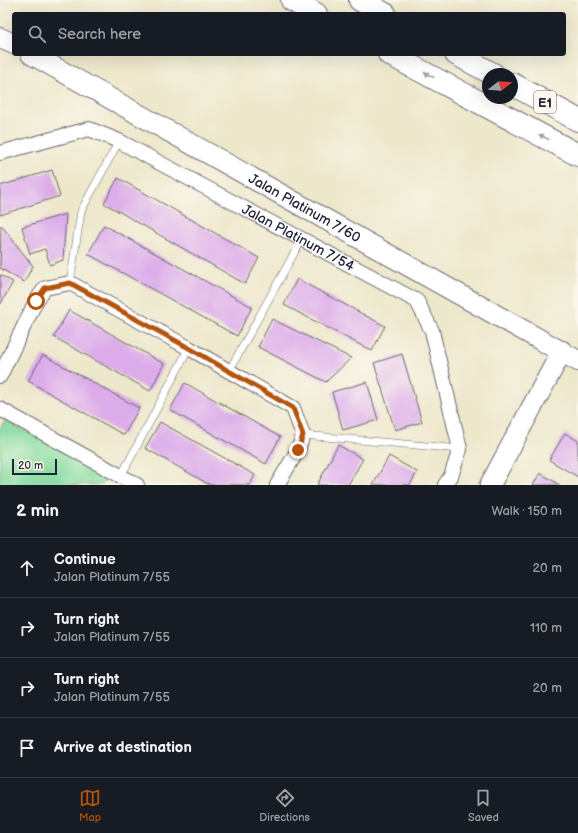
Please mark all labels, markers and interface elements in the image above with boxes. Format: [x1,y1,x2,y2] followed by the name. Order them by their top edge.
[12,12,566,56] search box
[26,23,48,45] icon: search
[58,25,141,44] text: Search here
[482,68,518,104] north arrow
[423,72,435,79] one-way arrow
[534,91,556,113] road number: E1
[538,133,550,140] one-way arrow
[246,170,364,246] street label: Jalan Platinum 7/60
[239,201,358,275] street label: Jalan Platinum 7/54
[27,292,45,310] route start
[289,441,307,459] route end
[12,457,57,476] scale bar
[18,459,43,472] text: 20 m
[16,501,59,521] text: 2 min
[491,503,562,519] text: Walk · 150 m
[54,550,116,569] text: Continue
[16,557,38,579] icon: ahead
[532,560,562,576] text: 20 m
[54,569,170,585] text: Jalan Platinum 7/55
[54,610,119,629] text: Turn right
[16,617,38,639] icon: right
[530,620,562,636] text: 110 m
[54,629,170,645] text: Jalan Platinum 7/55
[54,670,119,689] text: Turn right
[16,677,38,699] icon: right
[532,680,562,696] text: 20 m
[54,689,170,705] text: Jalan Platinum 7/55
[16,737,38,759] icon: arrive
[54,738,192,757] text: Arrive at destination
[79,787,101,824] tab: Map
[259,787,310,824] tab: Directions
[468,787,499,824] tab: Saved

